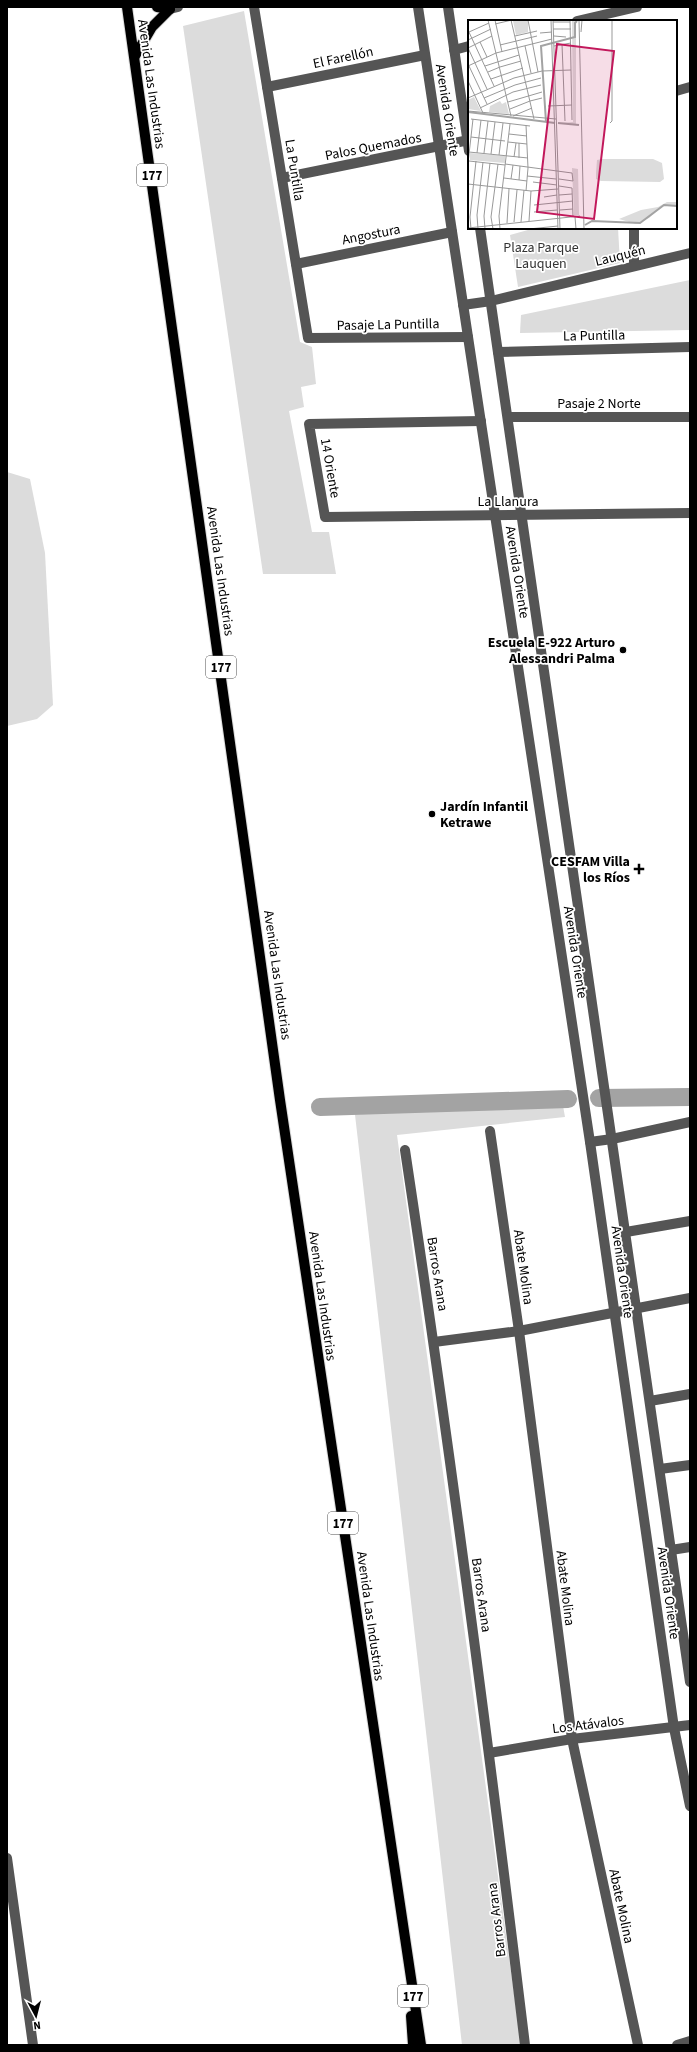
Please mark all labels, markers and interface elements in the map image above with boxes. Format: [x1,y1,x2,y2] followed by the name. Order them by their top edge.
[132,18,170,150] street label: Avenida Las Industrias
[468,20,677,229] inset map
[311,42,375,74] street label: El Farellón
[430,62,464,158] street label: Avenida Oriente
[323,128,423,166] street label: Palos Quemados
[279,138,309,202] street label: La Puntilla
[137,164,167,186] road number: 177
[340,220,402,250] street label: Angostura
[503,238,579,274] park label: Plaza Parque Lauquen
[593,240,648,272] street label: Lauquén
[336,314,440,336] street label: Pasaje La Puntilla
[563,325,625,347] street label: La Puntilla
[557,394,641,414] street label: Pasaje 2 Norte
[315,437,345,500] street label: 14 Oriente
[478,492,538,512] street label: La Llanura
[201,505,239,637] street label: Avenida Las Industrias
[500,524,534,620] street label: Avenida Oriente
[488,633,615,669] place label: Escuela E-922 Arturo Alessandri Palma
[618,645,628,655] marker: Escuela E-922 Arturo Alessandri Palma
[206,656,236,678] road number: 177
[440,797,528,833] place label: Jardín Infantil Ketrawe
[427,809,437,819] marker: Jardín Infantil Ketrawe
[551,852,630,888] place label: CESFAM Villa los Ríos
[633,863,645,875] marker: CESFAM Villa los Ríos
[558,904,592,1000] street label: Avenida Oriente
[258,909,296,1041] street label: Avenida Las Industrias
[606,1225,638,1320] street label: Avenida Oriente
[508,1228,538,1306] street label: Abate Molina
[303,1230,341,1362] street label: Avenida Las Industrias
[421,1236,453,1313] street label: Barros Arana
[328,1512,358,1534] road number: 177
[652,1546,684,1641] street label: Avenida Oriente
[550,1549,580,1627] street label: Abate Molina
[351,1550,389,1682] street label: Avenida Las Industrias
[466,1557,496,1634] street label: Barros Arana
[551,1711,625,1739] street label: Los Atávalos
[603,1867,639,1945] street label: Abate Molina
[482,1881,511,1958] street label: Barros Arana
[398,1985,428,2007] road number: 177
[16,1996,56,2036] north arrow
[33,2018,42,2033] text: N

